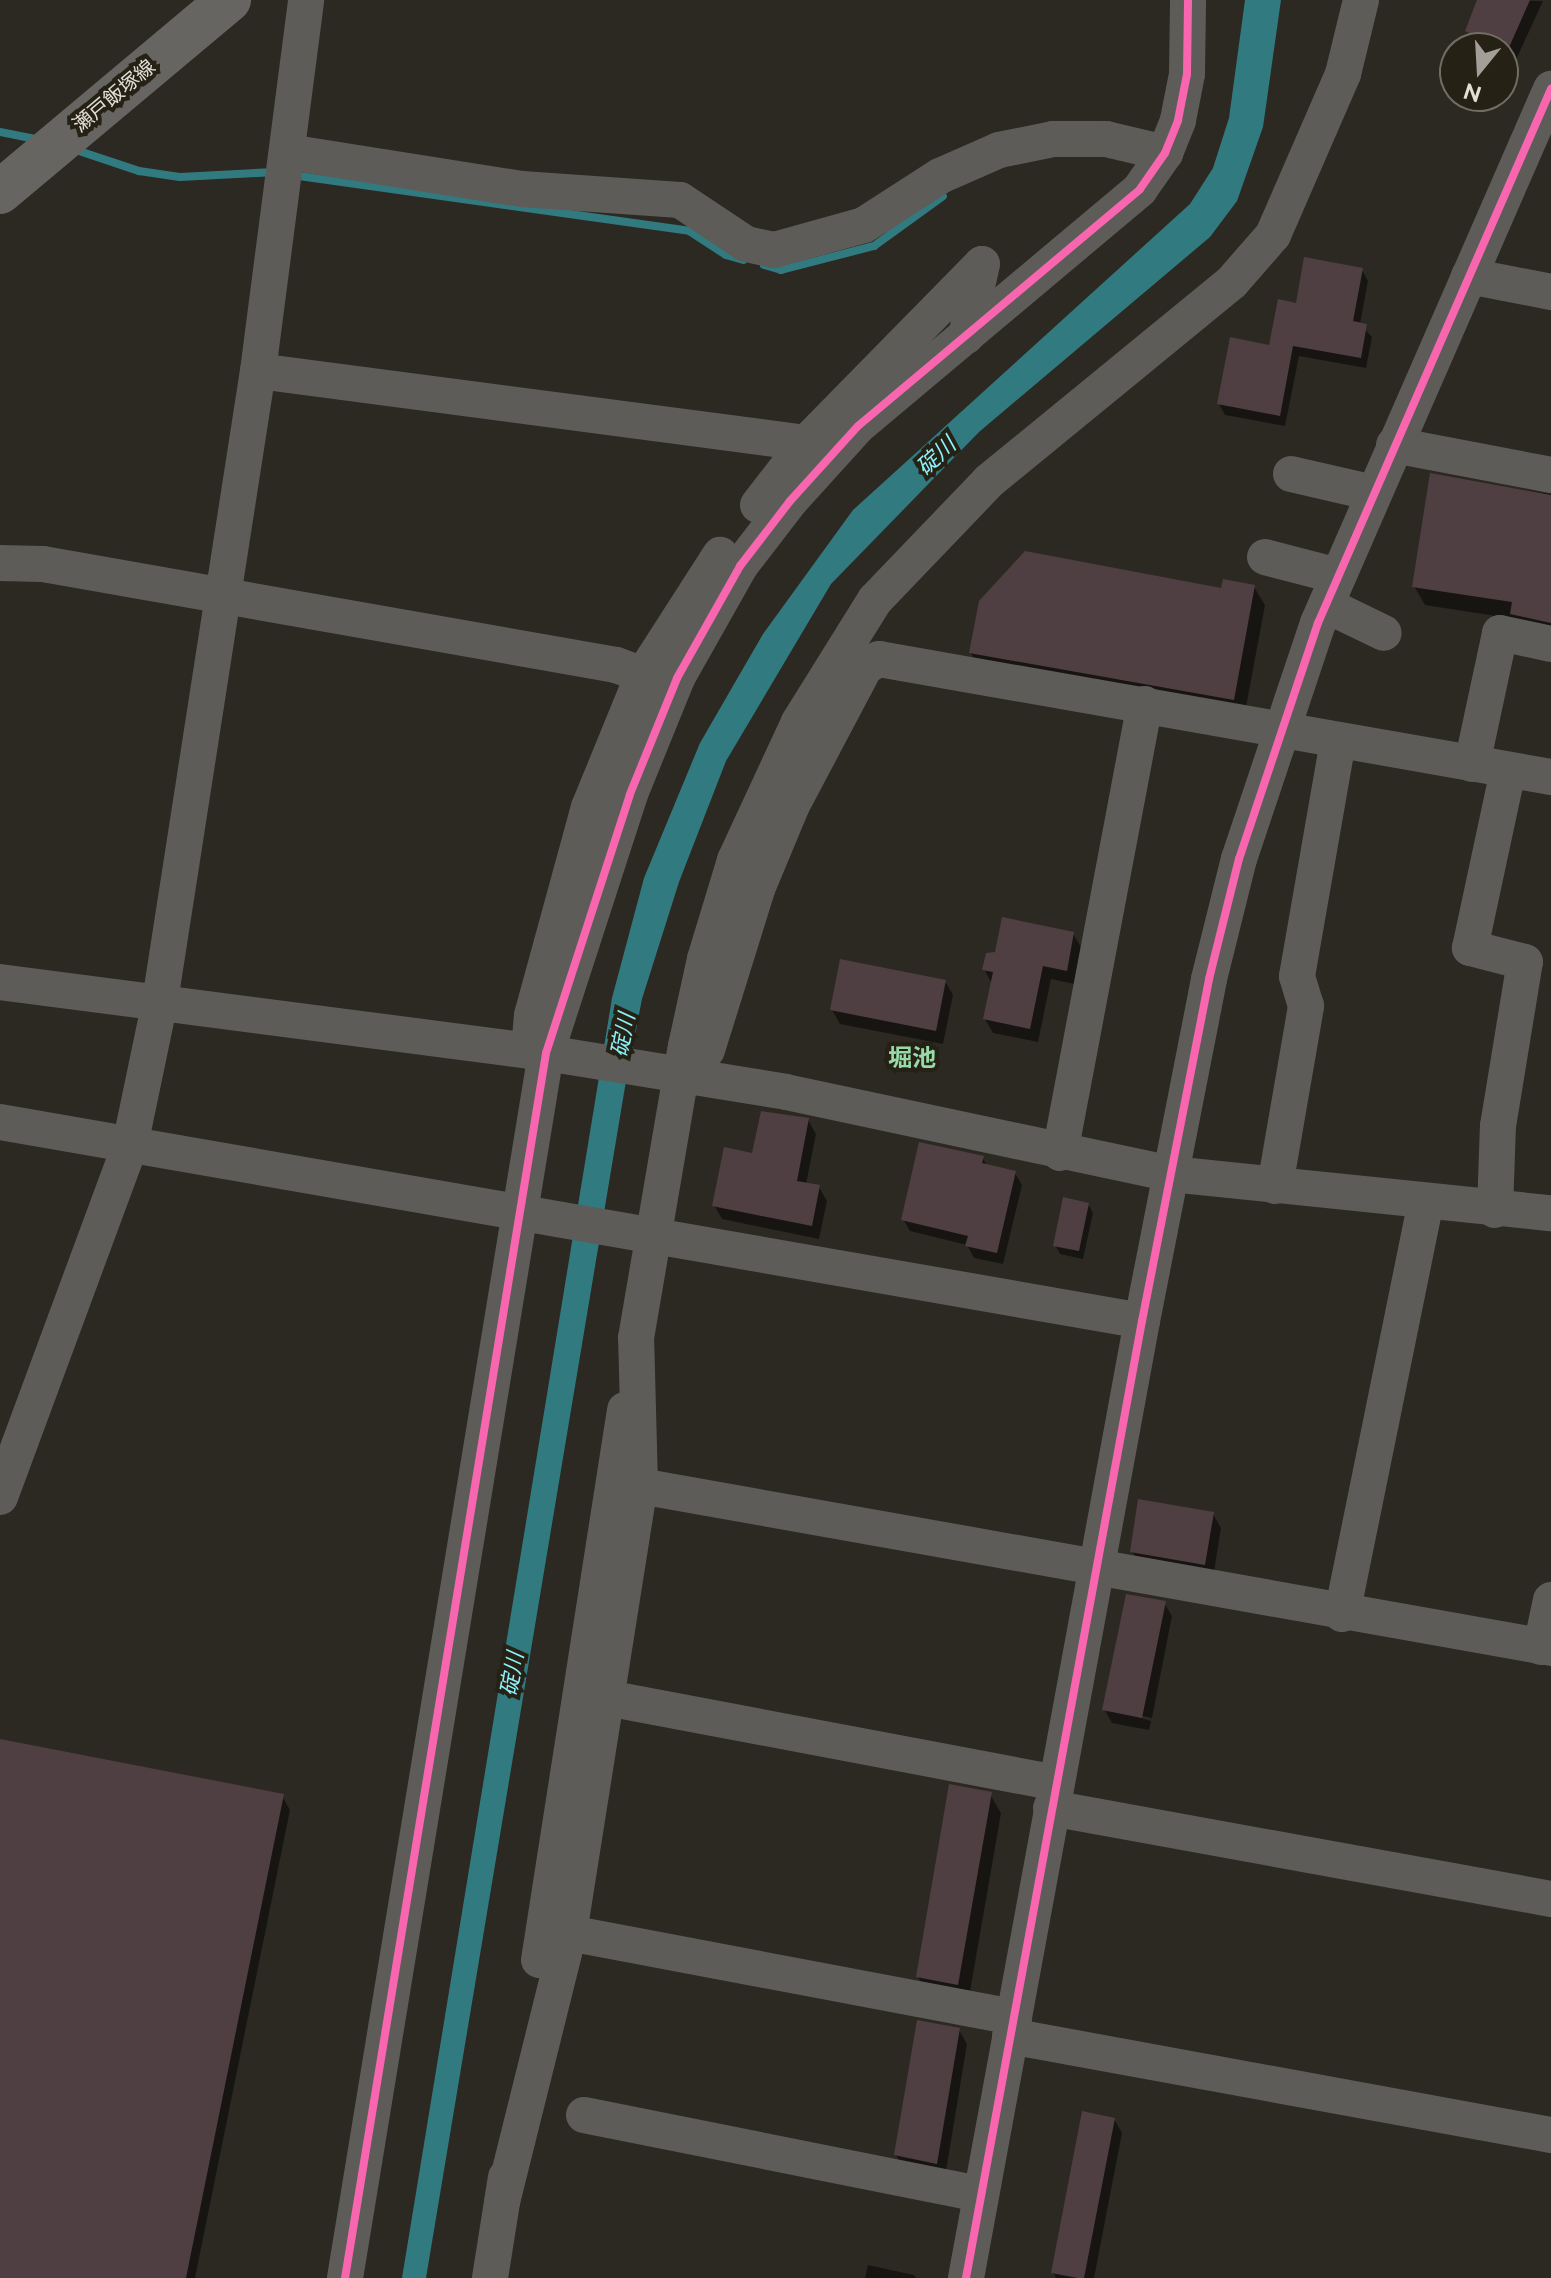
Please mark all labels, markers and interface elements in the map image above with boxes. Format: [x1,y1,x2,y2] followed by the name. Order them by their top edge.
[1439,32,1519,112] north arrow
[68,55,160,137] street label: 瀬戸飯塚線
[1460,78,1484,108] text: N
[911,431,961,481] water label: 碇川
[606,1011,640,1059] water label: 碇川
[888,1044,936,1072] district label: 堀池
[495,1650,529,1698] water label: 碇川

